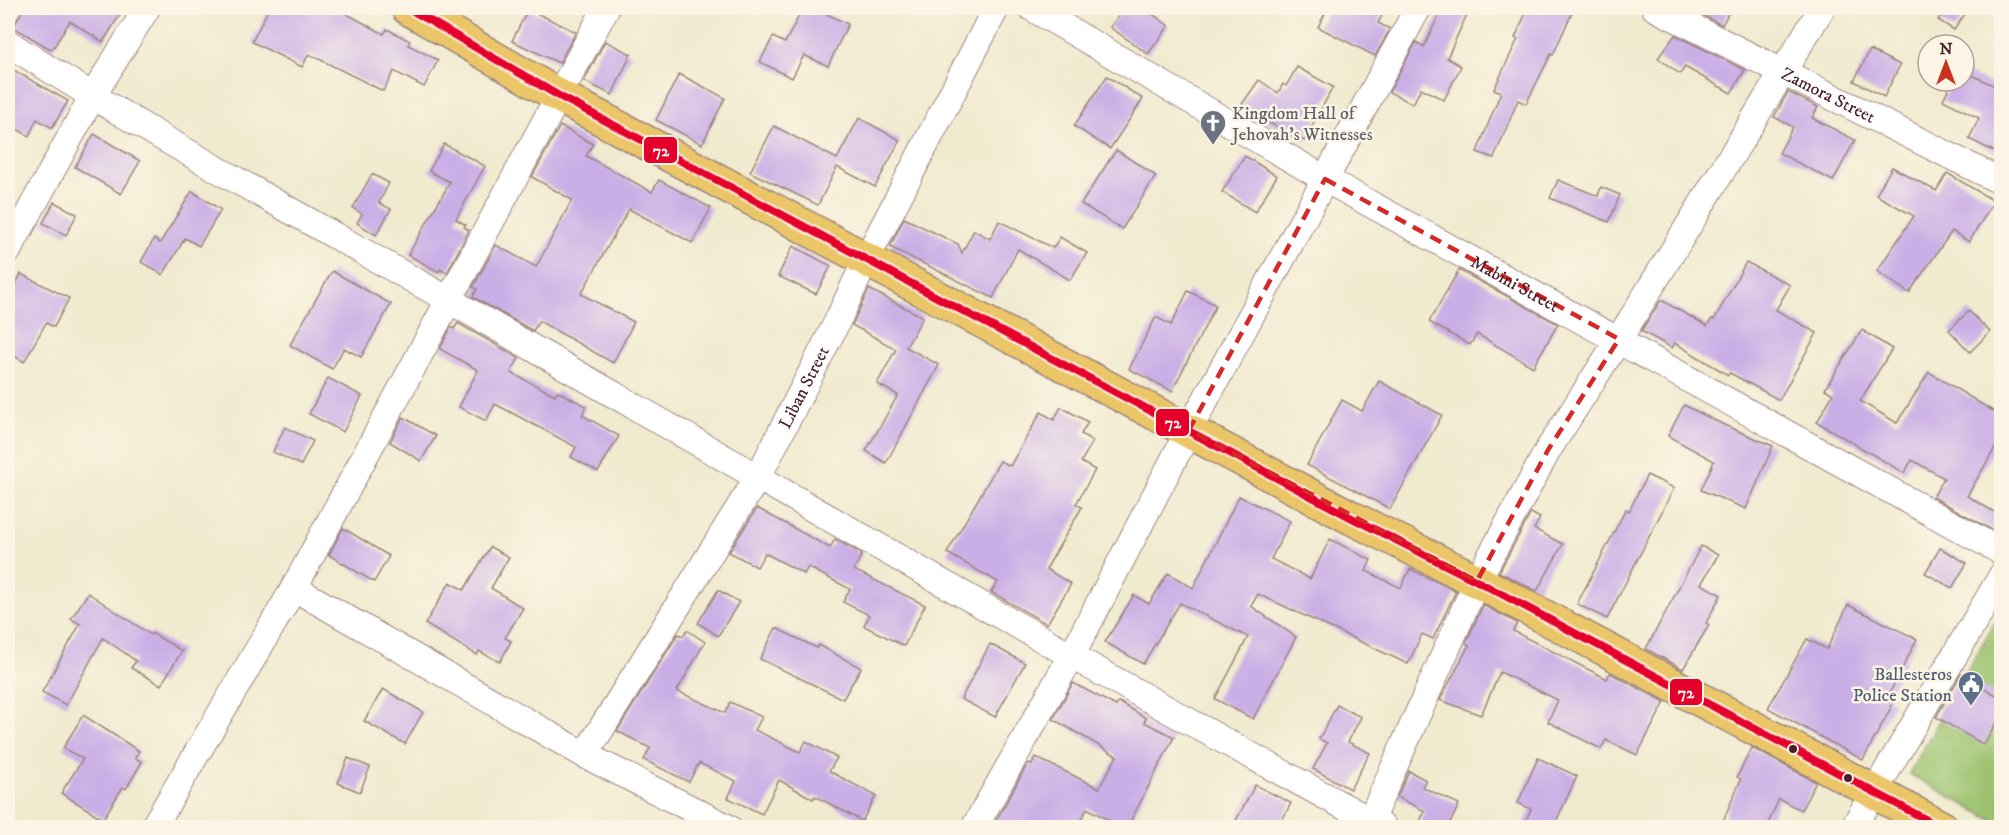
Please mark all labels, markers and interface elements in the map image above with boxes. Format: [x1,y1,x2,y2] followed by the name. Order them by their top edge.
[1916,33,1976,93] north arrow
[1939,39,1953,59] text: N
[1777,63,1879,129] street label: Zamora Street
[1230,103,1373,146] place label: Kingdom Hall of Jehovah's Witnesses
[1198,108,1228,146] church icon: Kingdom Hall of Jehovah's Witnesses
[643,136,678,164] line badge: 72
[653,141,670,161] text: 72
[1466,251,1563,318] street label: Mabini Street
[774,343,835,433] street label: Liban Street
[1155,408,1190,437] line badge: 72
[1165,413,1182,433] text: 72
[1853,664,1953,707] place label: Ballesteros Police Station
[1956,669,1986,707] public building icon: Ballesteros Police Station
[1669,678,1703,706] line badge: 72
[1678,683,1695,703] text: 72
[1787,743,1799,755] unlabelled marker
[1842,772,1854,784] unlabelled marker

